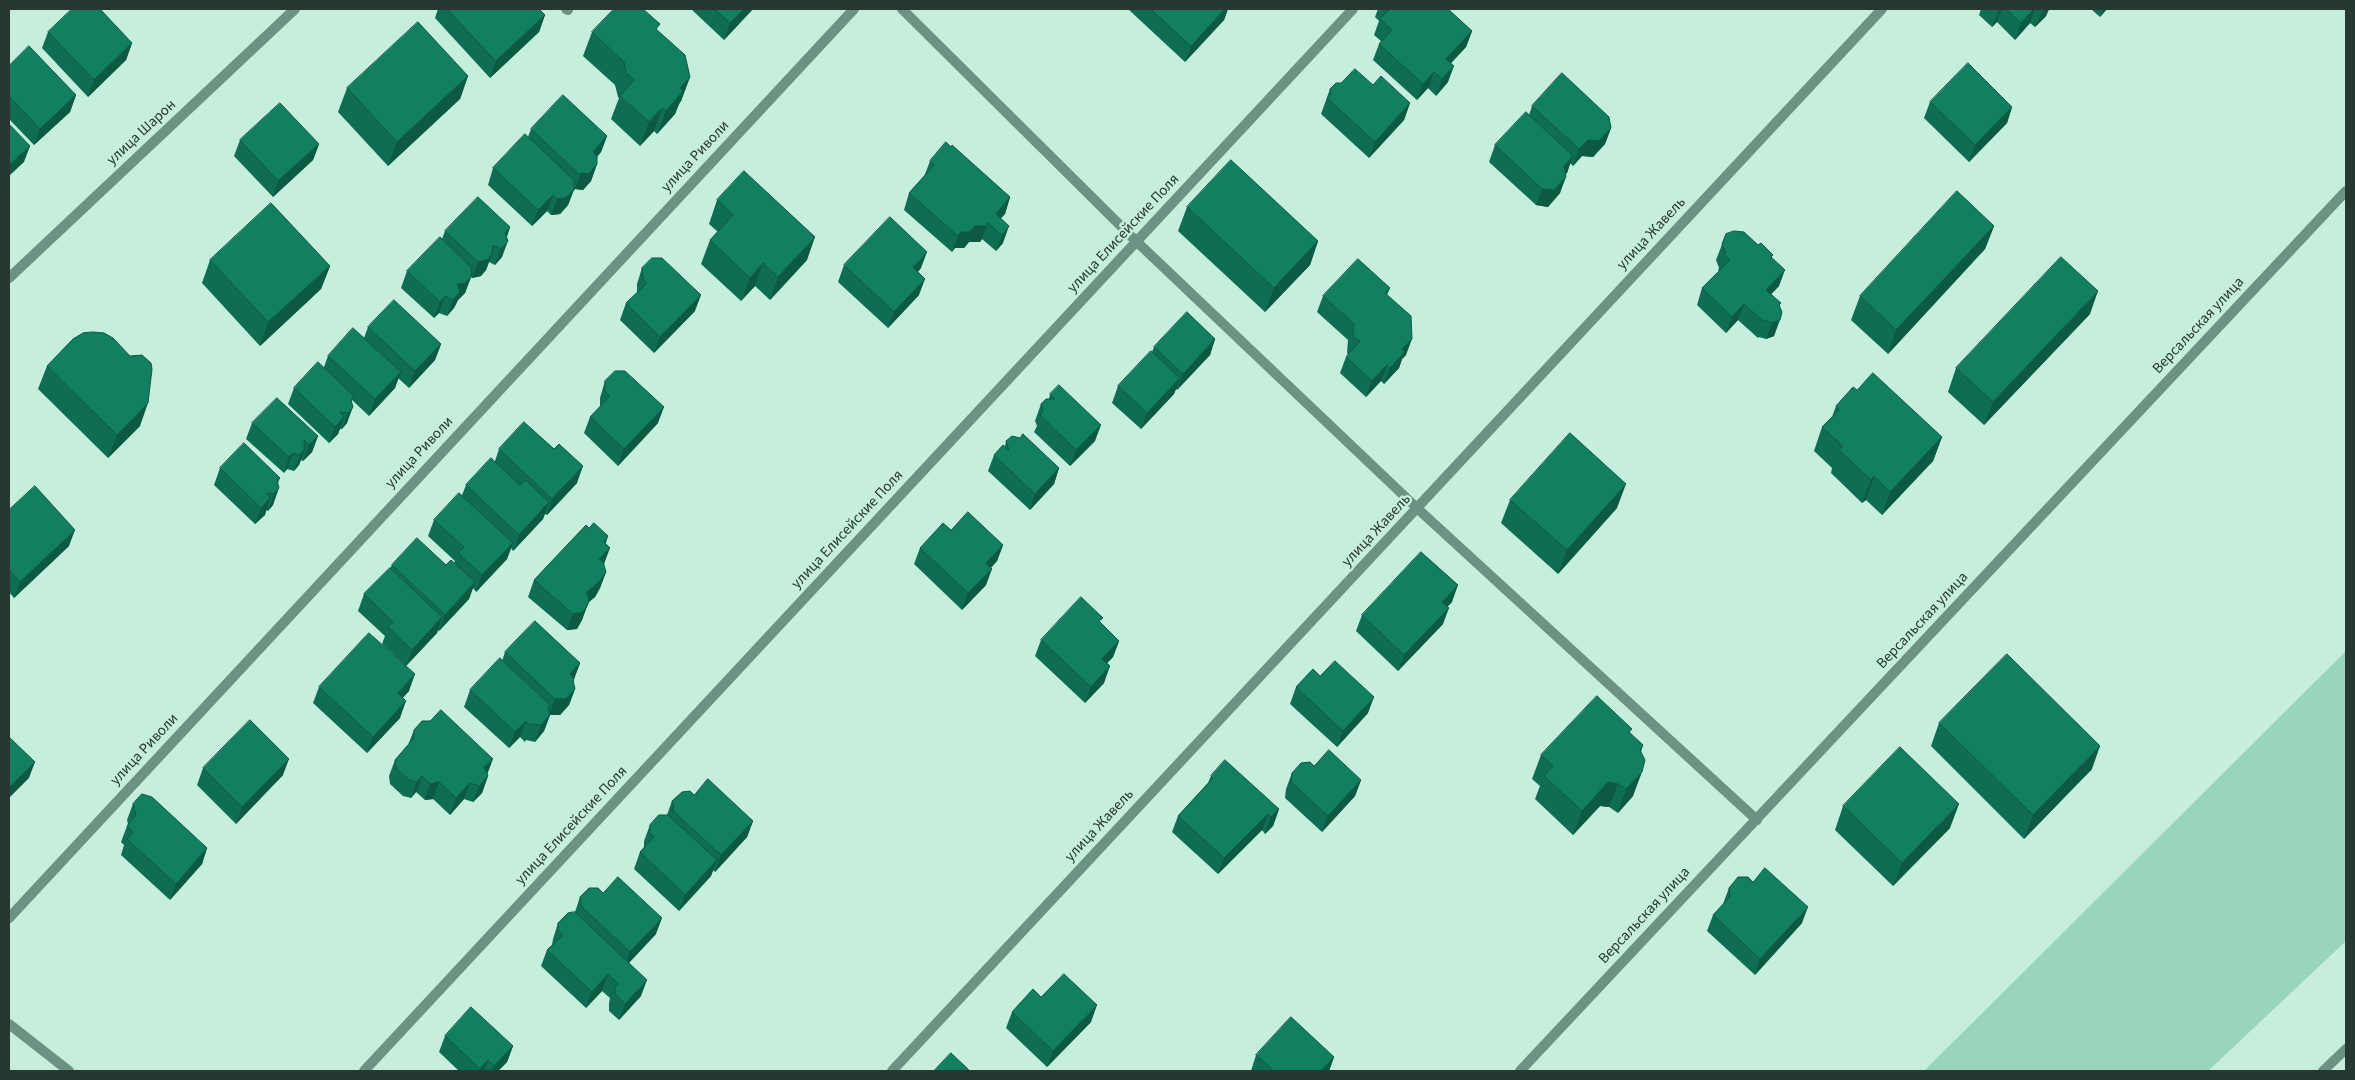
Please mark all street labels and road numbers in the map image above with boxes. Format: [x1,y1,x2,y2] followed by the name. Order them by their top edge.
[104,96,180,170] street label: улица Шарон
[658,117,734,197] street label: улица Риволи
[1064,171,1184,297] street label: улица Елисейские Поля
[1614,194,1690,274] street label: улица Жавель
[2149,274,2249,378] street label: Версальская улица
[382,413,458,493] street label: улица Риволи
[788,467,908,593] street label: улица Елисейские Поля
[1339,491,1415,571] street label: улица Жавель
[1873,569,1973,673] street label: Версальская улица
[107,710,183,790] street label: улица Риволи
[512,763,632,889] street label: улица Елисейские Поля
[1062,786,1138,866] street label: улица Жавель
[1595,864,1695,968] street label: Версальская улица

